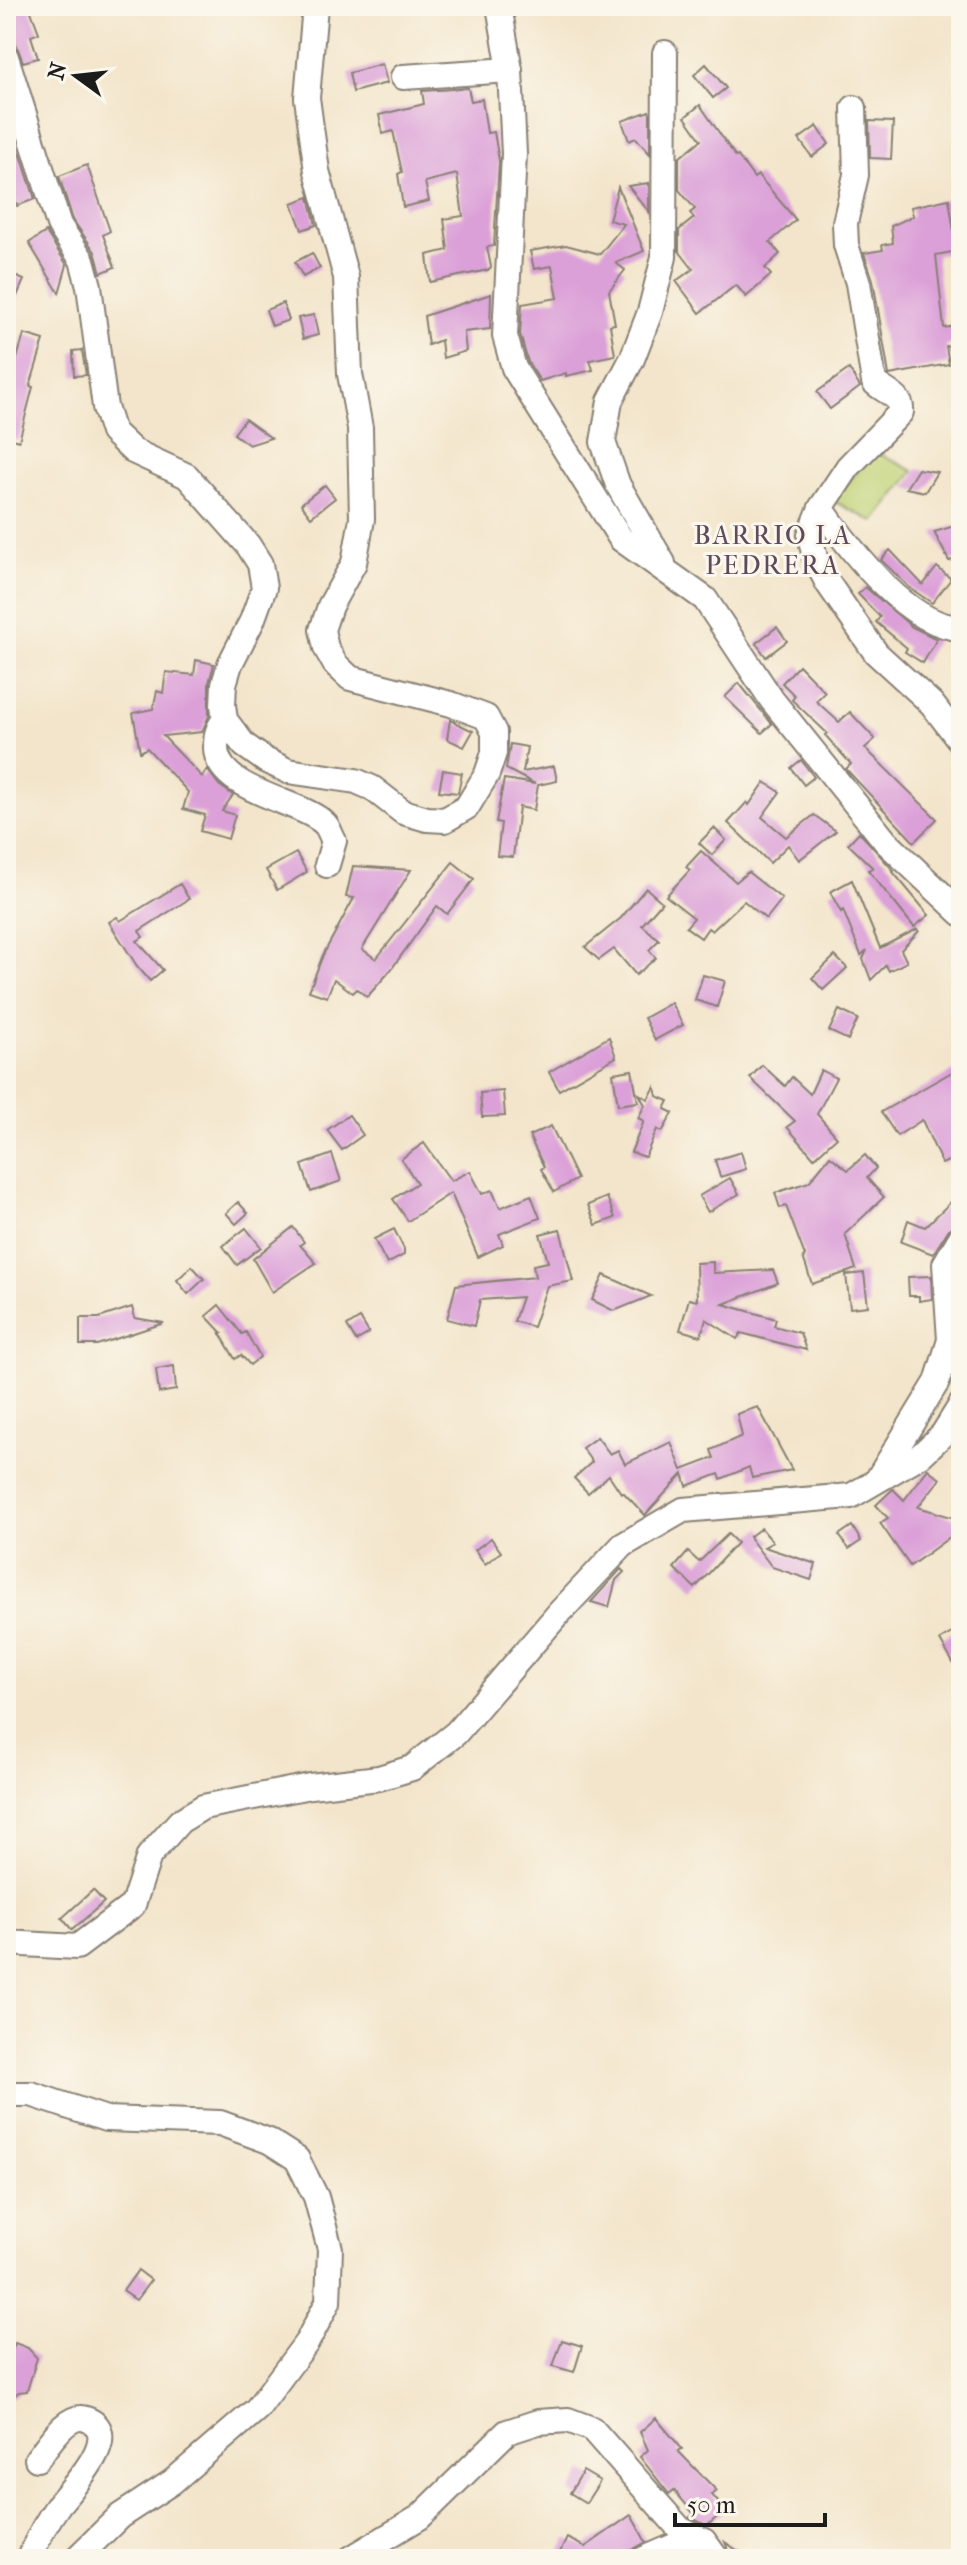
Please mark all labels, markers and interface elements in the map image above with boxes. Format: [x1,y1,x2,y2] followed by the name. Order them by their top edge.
[36,36,116,116] north arrow
[43,59,72,83] text: N
[694,520,852,581] district label: BARRIO LA PEDRERA
[675,2477,825,2527] scale bar
[687,2491,736,2519] text: 50 m

